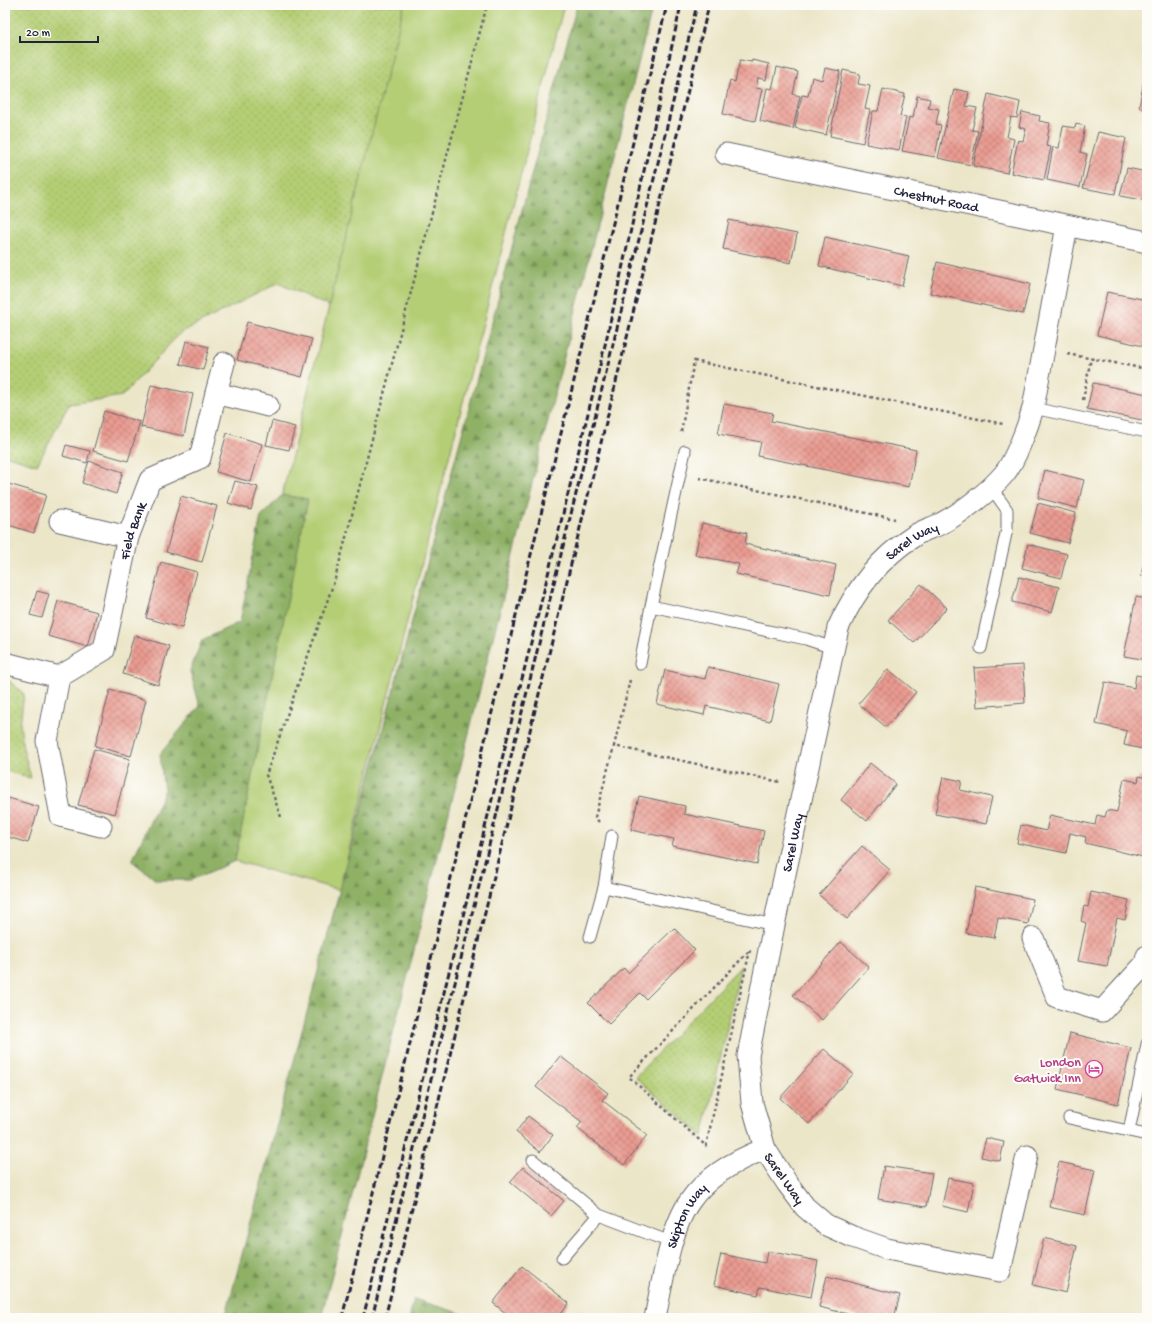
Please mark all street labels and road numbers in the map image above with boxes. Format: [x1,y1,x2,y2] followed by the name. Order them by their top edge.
[892,183,982,218] street label: Chestnut Road
[117,499,152,563] street label: Field Bank
[883,520,941,565] street label: Sarel Way
[780,812,809,874] street label: Sarel Way
[759,1150,807,1209] street label: Sarel Way
[664,1181,712,1251] street label: Skipton Way

